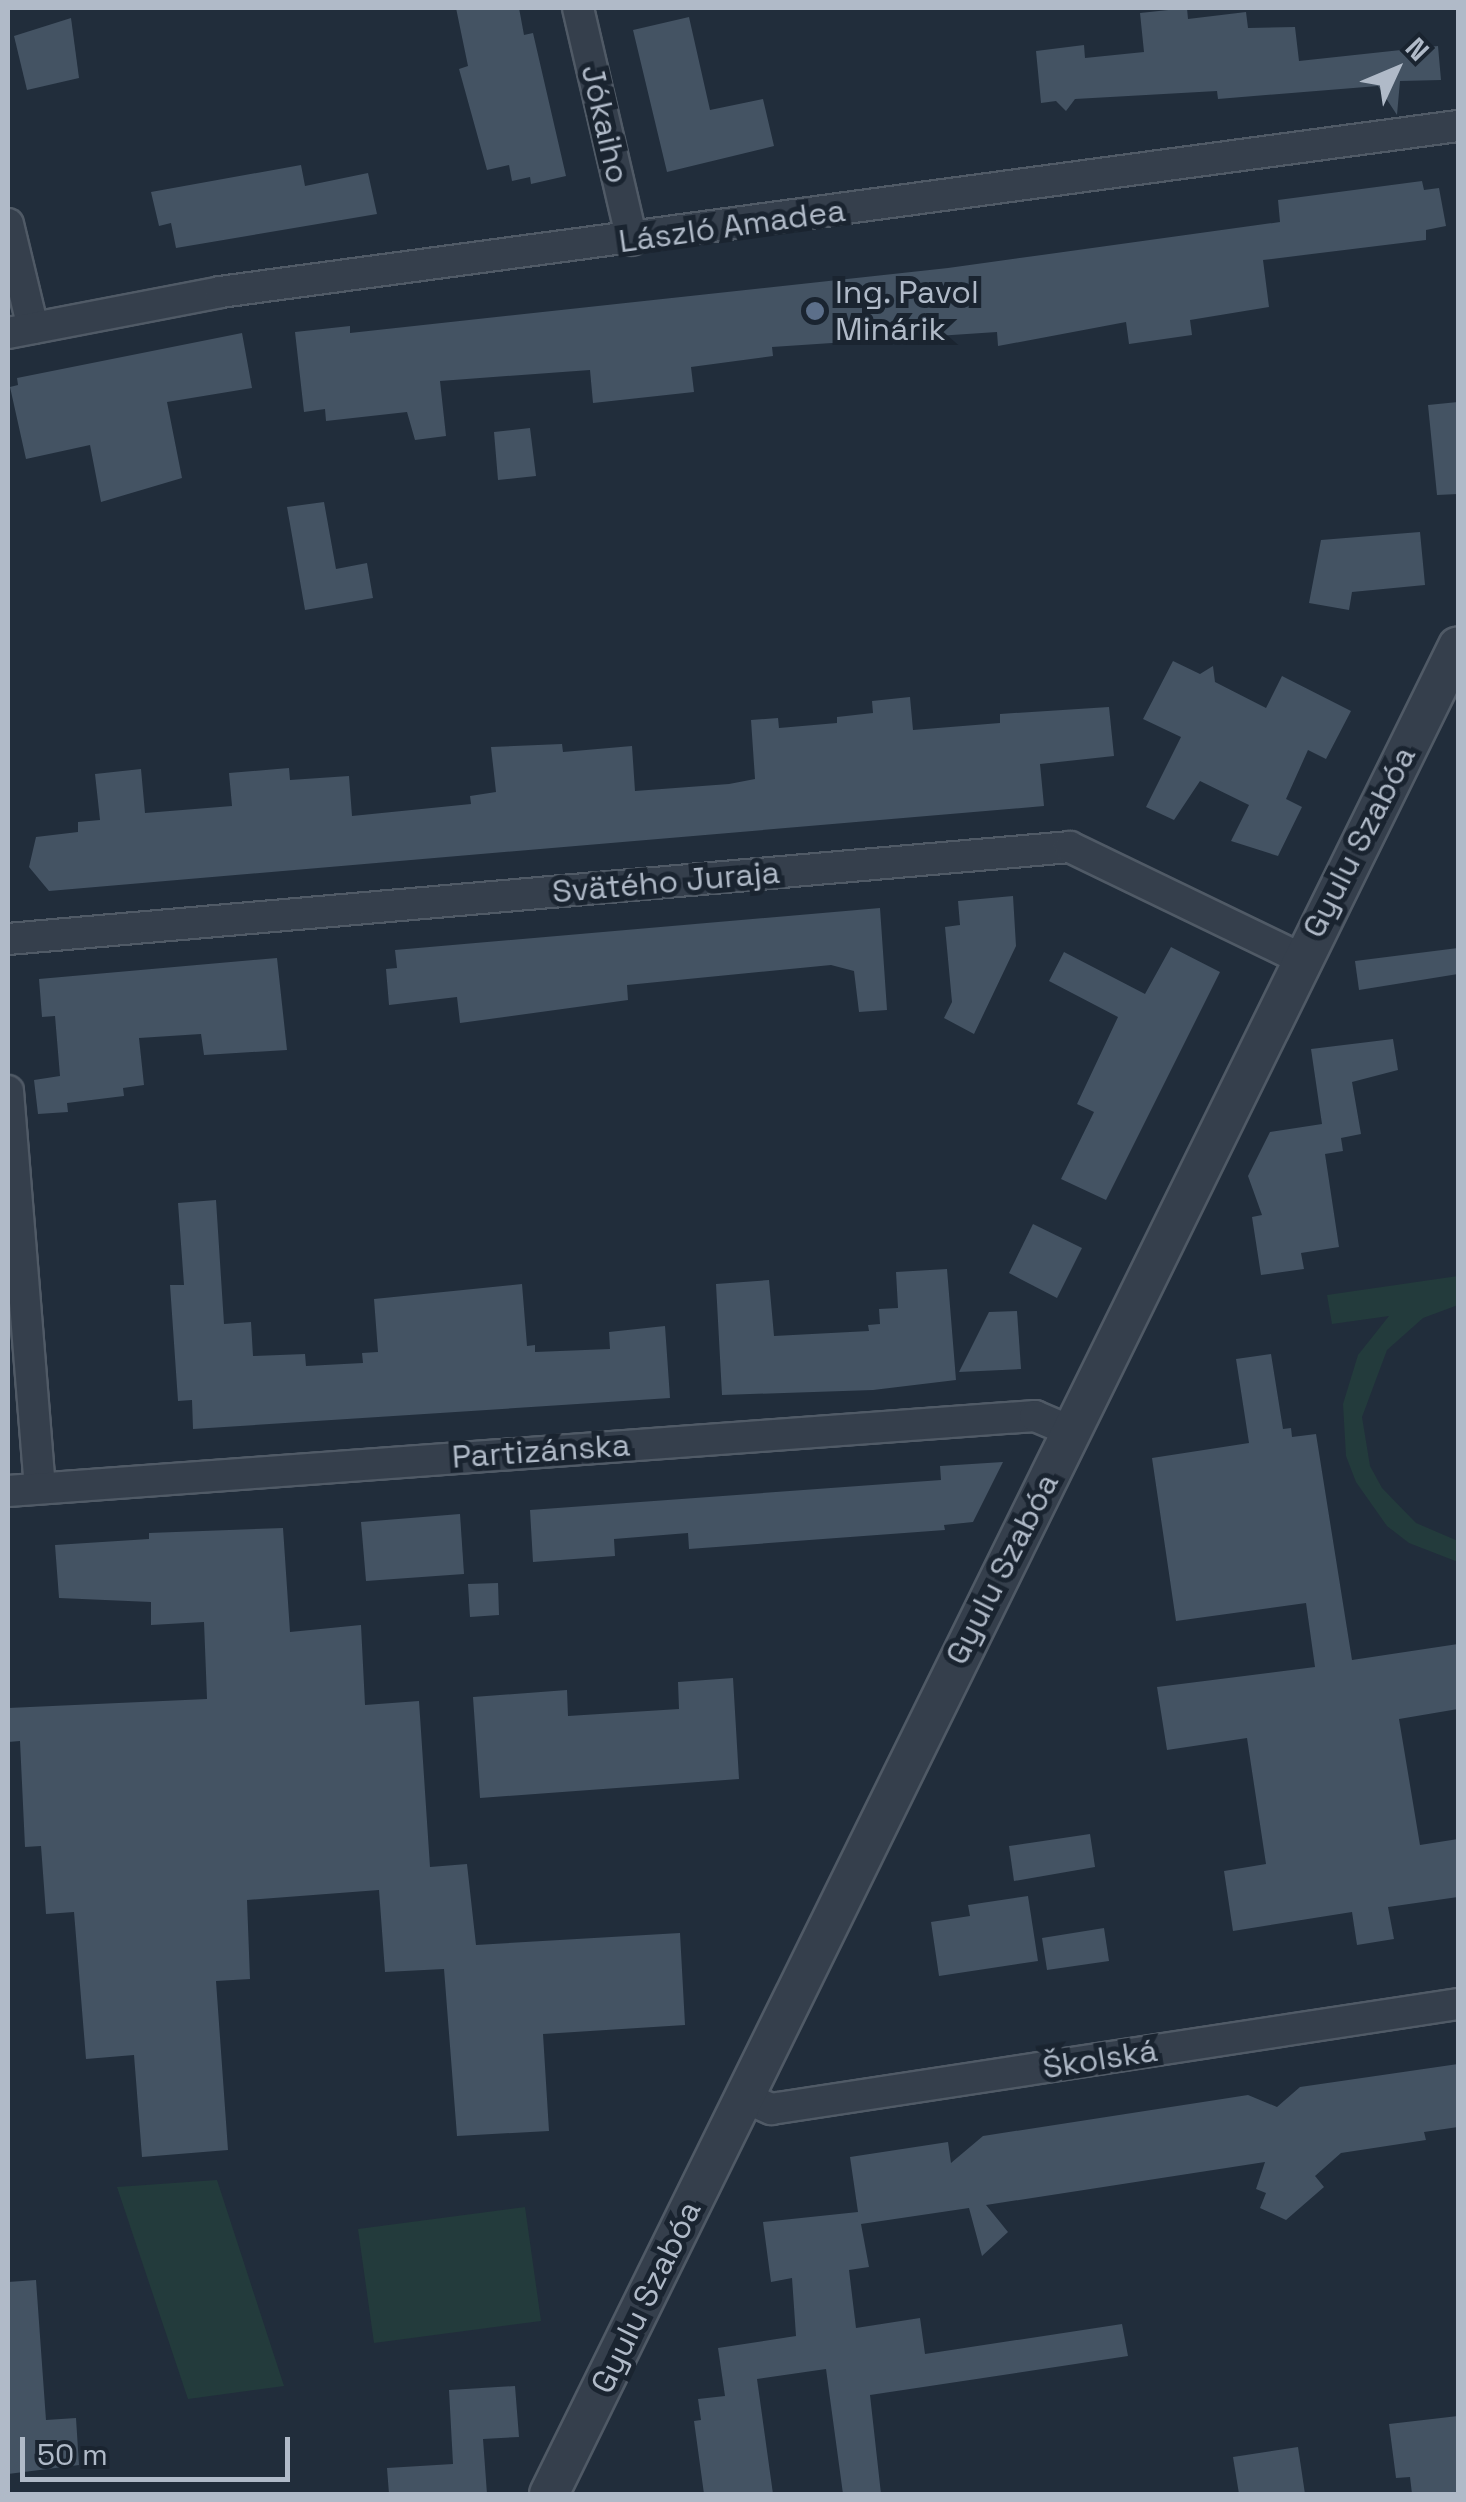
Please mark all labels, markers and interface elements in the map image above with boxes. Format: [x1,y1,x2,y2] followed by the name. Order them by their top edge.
[1346,20,1446,120] north arrow
[1398,30,1437,68] text: N
[573,61,637,187] street label: Jókaiho
[616,191,848,261] street label: László Amadea
[835,274,980,349] place label: Ing. Pavol Minárik
[804,300,826,322] marker: Ing. Pavol Minárik
[1294,740,1424,944] street label: Gyulu Szabóa
[551,853,781,911] street label: Svätého Juraja
[451,1426,631,1476] street label: Partizánska
[937,1467,1067,1671] street label: Gyulu Szabóa
[1040,2031,1160,2087] street label: Školská
[583,2195,709,2399] street label: Gyulu Szabóa
[25,2417,295,2479] scale bar
[37,2435,108,2474] text: 50 m

